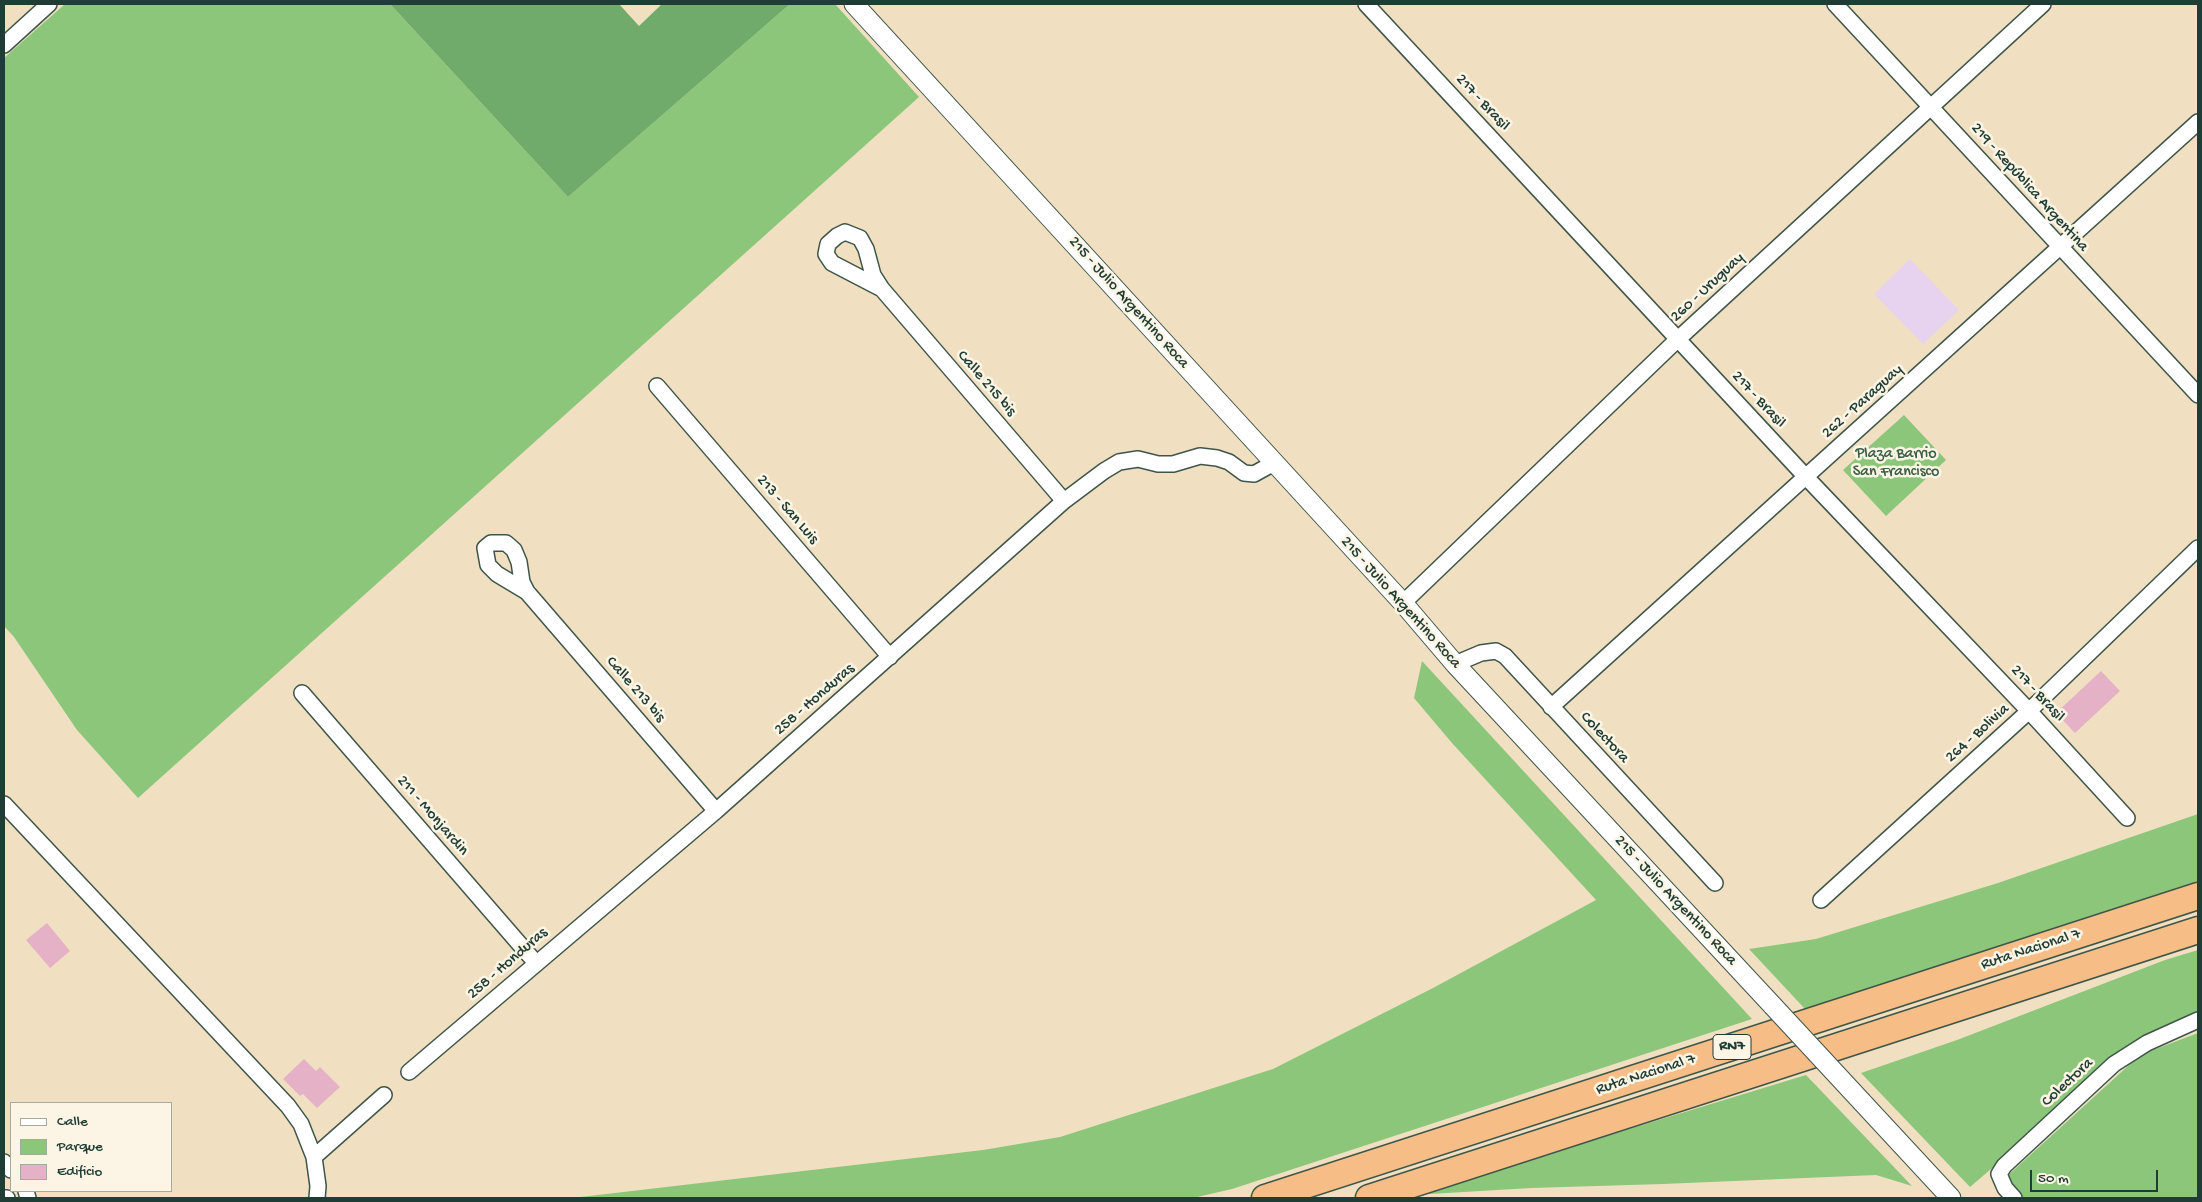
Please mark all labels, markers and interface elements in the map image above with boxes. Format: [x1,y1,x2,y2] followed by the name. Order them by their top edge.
[1451,71,1513,135] street label: 217 - Brasil
[1966,120,2092,256] street label: 219 - República Argentina
[1064,233,1192,373] street label: 215 - Julio Argentino Roca
[1667,249,1749,327] street label: 260 - Uruguay
[952,347,1020,421] street label: Calle 215 bis
[1819,361,1907,443] street label: 262 - Paraguay
[1727,368,1789,432] street label: 217 - Brasil
[1853,445,1939,483] park label: Plaza Barrio San Francisco
[752,471,822,549] street label: 213 - San Luis
[1336,533,1464,673] street label: 215 - Julio Argentino Roca
[601,653,669,727] street label: Calle 213 bis
[771,660,859,740] street label: 258 - Honduras
[2006,662,2068,726] street label: 217 - Brasil
[1942,700,2014,768] street label: 264 - Bolivia
[1575,708,1633,768] street label: Colectora
[392,772,472,860] street label: 211 - Monjardin
[1610,832,1740,970] street label: 215 - Julio Argentino Roca
[464,924,552,1004] street label: 258 - Honduras
[1979,925,2083,975] street label: Ruta Nacional 7
[1713,1034,1751,1060] road number: RN7
[1594,1050,1698,1100] street label: Ruta Nacional 7
[2038,1054,2098,1112] street label: Colectora
[10,1102,172,1192] legend
[57,1113,88,1131] text: Calle
[57,1138,103,1156] text: Parque
[2032,1160,2160,1192] scale bar
[57,1163,102,1181] text: Edificio
[2038,1170,2069,1188] text: 50 m

